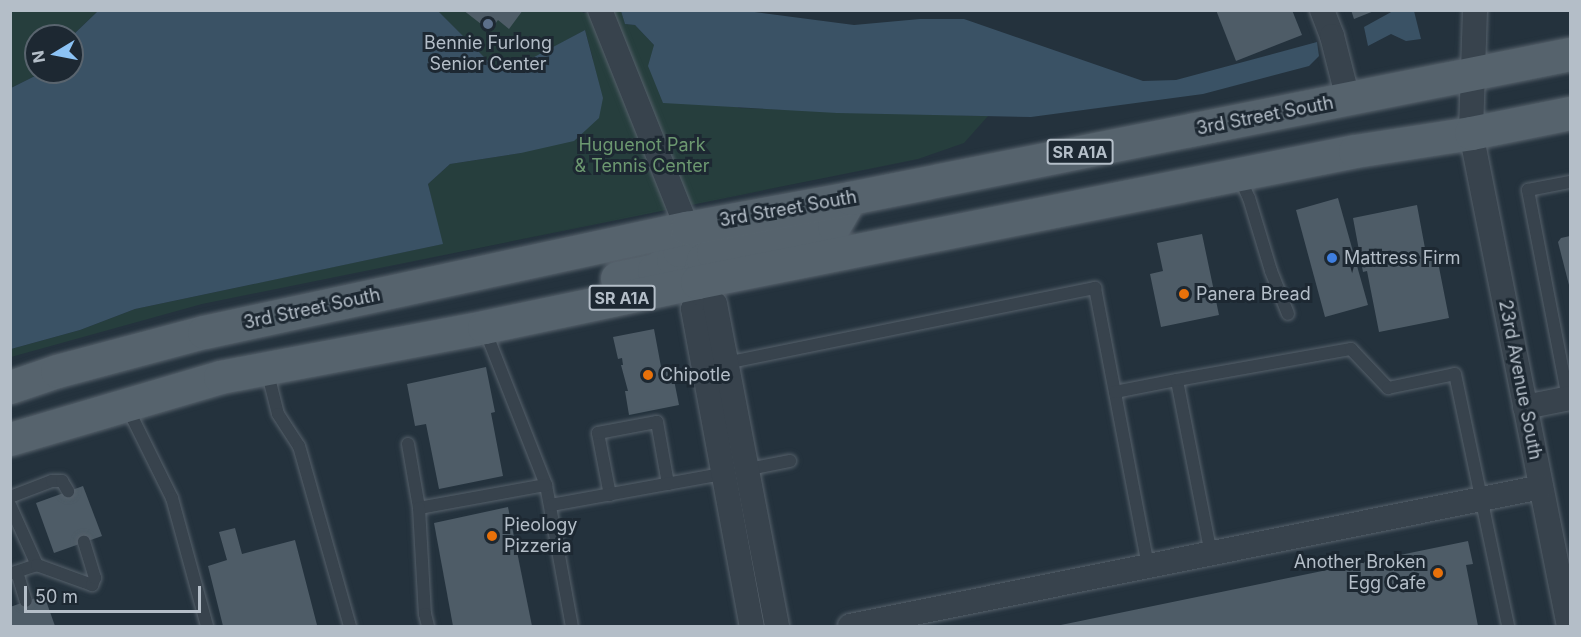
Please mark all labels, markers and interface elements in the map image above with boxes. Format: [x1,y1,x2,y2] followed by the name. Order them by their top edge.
[481,17,495,31] marker: Bennie Furlong Senior Center
[24,24,84,84] north arrow
[424,33,552,76] place label: Bennie Furlong Senior Center
[27,49,49,65] text: N
[1195,92,1335,140] street label: 3rd Street South
[575,135,709,178] park label: Huguenot Park & Tennis Center
[1046,139,1114,165] road number: SR A1A
[718,186,858,232] street label: 3rd Street South
[1344,247,1461,269] place label: Mattress Firm
[1325,251,1339,265] marker: Mattress Firm
[1196,283,1311,305] place label: Panera Bread
[242,284,382,334] street label: 3rd Street South
[588,285,656,311] road number: SR A1A
[1177,287,1191,301] marker: Panera Bread
[1494,298,1546,462] street label: 23rd Avenue South
[660,364,731,386] place label: Chipotle
[641,368,655,382] marker: Chipotle
[504,515,577,558] place label: Pieology Pizzeria
[485,529,499,543] marker: Pieology Pizzeria
[1294,552,1426,594] place label: Another Broken Egg Cafe
[1431,566,1445,580] marker: Another Broken Egg Cafe
[27,574,204,612] scale bar
[35,586,78,607] text: 50 m

